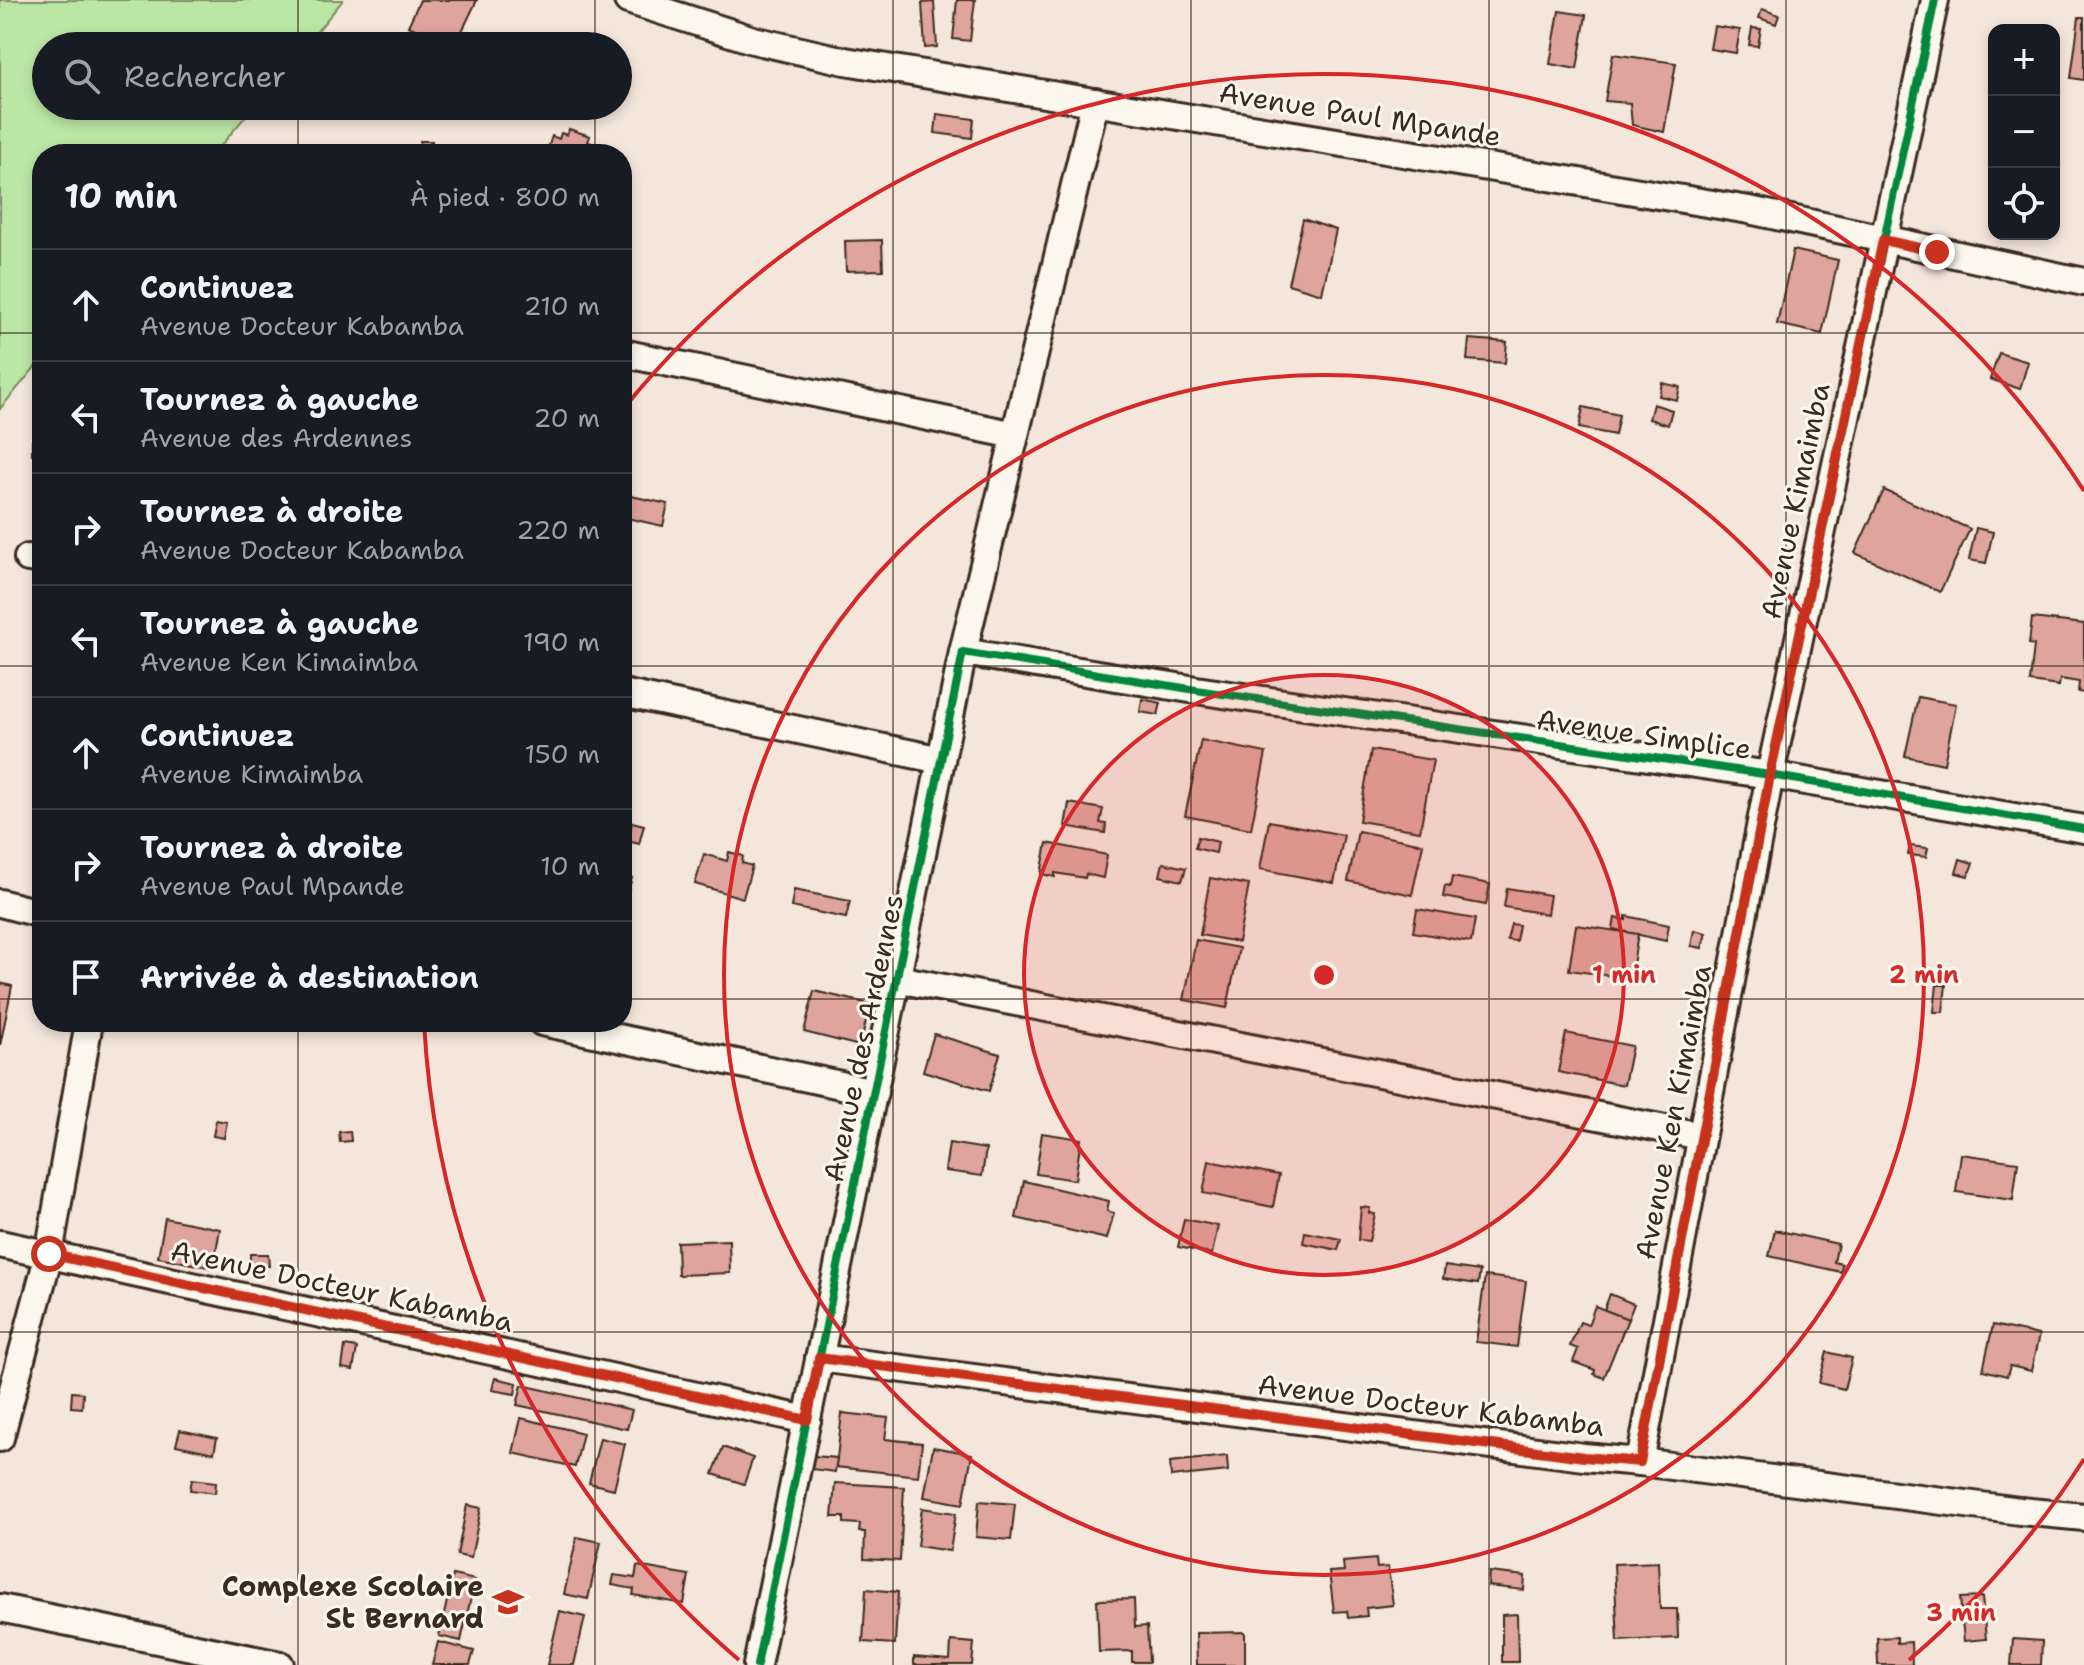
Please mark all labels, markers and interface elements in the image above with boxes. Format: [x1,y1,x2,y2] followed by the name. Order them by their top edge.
[1988,24,2060,240] map controls
[1988,24,2060,96] button: +
[32,32,632,120] search box
[60,54,104,98] icon: search
[124,56,286,97] text: Rechercher
[1216,73,1504,155] street label: Avenue Paul Mpande
[1988,96,2060,168] button: −
[1988,168,2060,240] button: locate
[64,173,178,219] text: 10 min
[410,179,600,214] text: À pied · 800 m
[1919,234,1955,270] route end
[140,267,295,308] text: Continuez
[64,283,108,327] icon: ahead
[523,288,600,323] text: 210 m
[140,308,464,343] text: Avenue Docteur Kabamba
[140,379,419,420] text: Tournez à gauche
[1751,380,1839,622] street label: Avenue Kimaimba
[64,395,108,439] icon: left
[533,400,600,435] text: 20 m
[140,420,412,455] text: Avenue des Ardennes
[140,491,403,532] text: Tournez à droite
[64,507,108,551] icon: right
[516,512,600,547] text: 220 m
[140,532,464,567] text: Avenue Docteur Kabamba
[140,603,419,644] text: Tournez à gauche
[64,619,108,663] icon: left
[523,624,600,659] text: 190 m
[140,644,418,679] text: Avenue Ken Kimaimba
[1534,700,1754,768] street label: Avenue Simplice
[140,715,295,756] text: Continuez
[64,731,108,775] icon: ahead
[524,736,600,771] text: 150 m
[140,756,363,791] text: Avenue Kimaimba
[140,827,403,868] text: Tournez à droite
[64,843,108,887] icon: right
[540,848,600,883] text: 10 m
[140,868,405,903] text: Avenue Paul Mpande
[814,891,912,1185] street label: Avenue des Ardennes
[64,955,108,999] icon: arrive
[140,957,479,998] text: Arrivée à destination
[1592,959,1656,991] text: 1 min
[1889,959,1959,991] text: 2 min
[1310,961,1338,989] centre of rings
[1626,961,1720,1263] street label: Avenue Ken Kimaimba
[167,1231,517,1341] street label: Avenue Docteur Kabamba
[31,1236,67,1272] route start
[1256,1365,1606,1445] street label: Avenue Docteur Kabamba
[222,1567,484,1637] place label: Complexe Scolaire St Bernard
[491,1585,525,1619] school or university icon: Complexe Scolaire St Bernard
[1926,1597,1996,1629] text: 3 min

